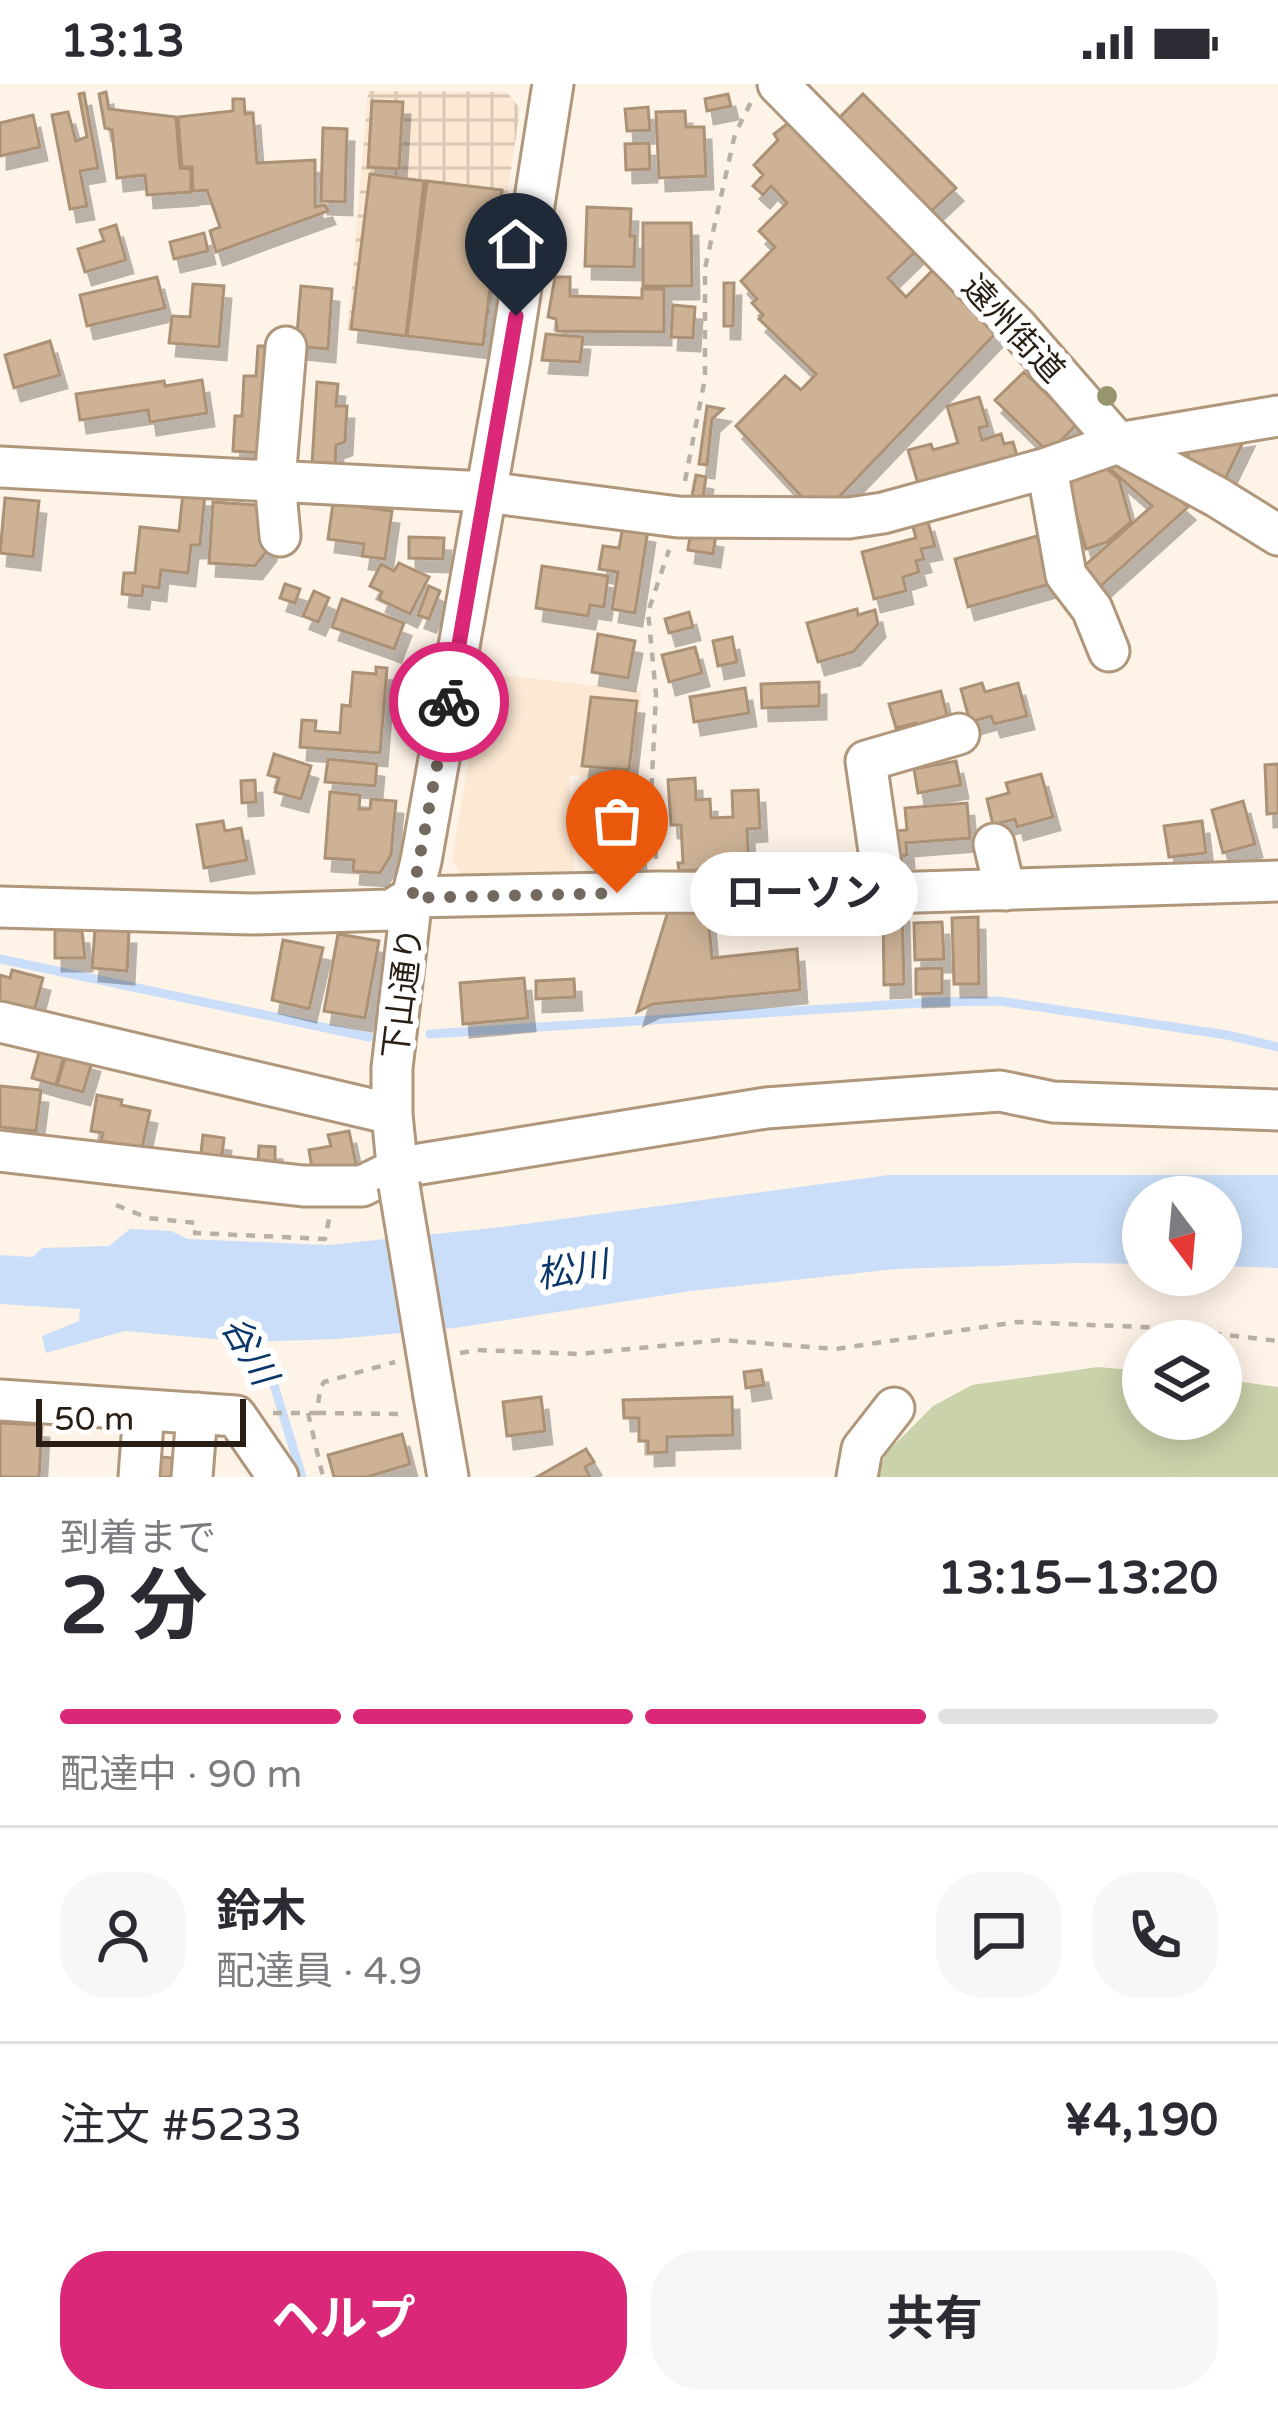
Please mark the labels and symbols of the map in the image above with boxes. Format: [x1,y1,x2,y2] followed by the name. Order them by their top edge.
[465,193,567,316] pin
[954,267,1072,391] street label: 遠州街道
[389,642,509,762] courier
[566,770,668,893] pin
[689,851,917,935] callout: ローソン
[376,925,431,1061] street label: 下山通り
[1122,1176,1242,1296] north arrow
[533,1242,615,1298] water label: 松川
[212,1309,287,1396] water label: 谷川
[36,1393,246,1446] scale bar

